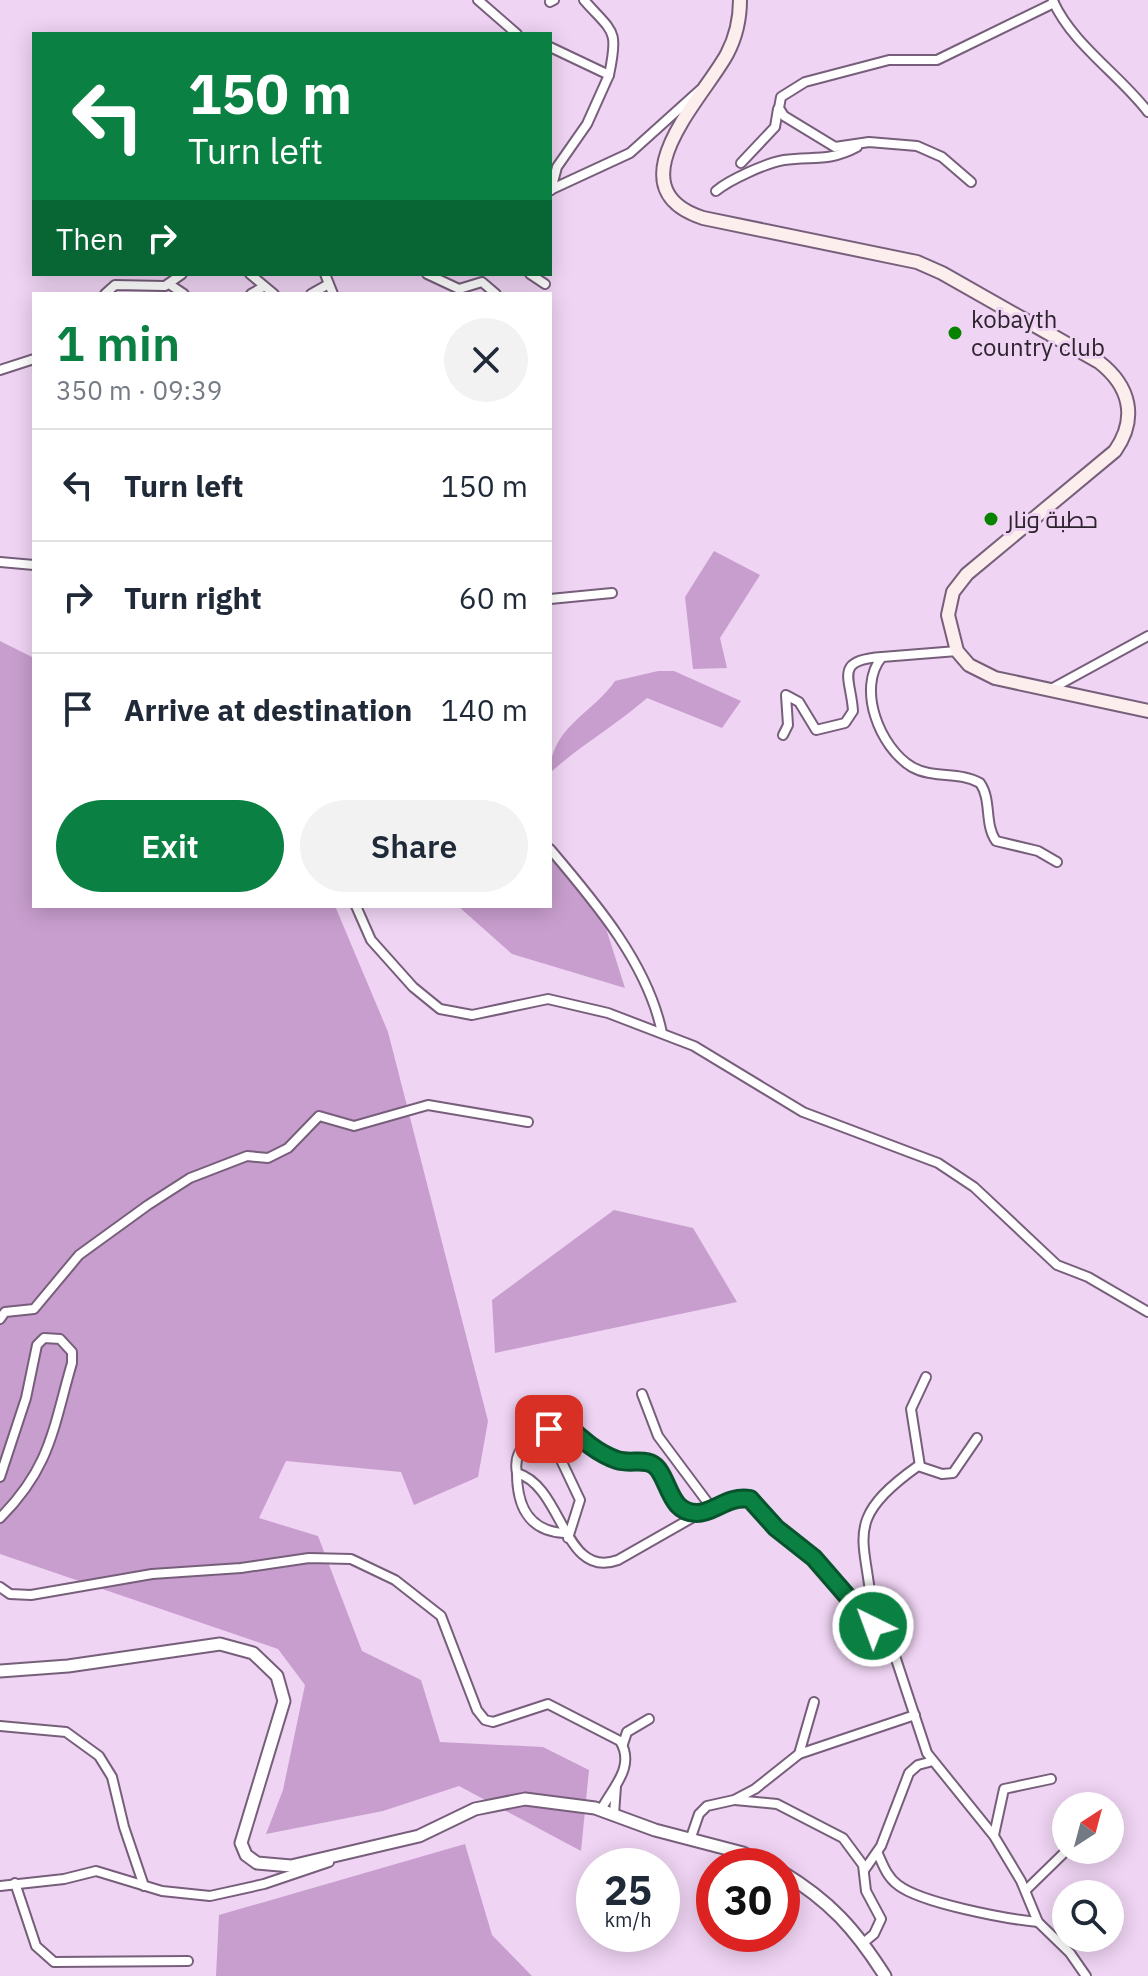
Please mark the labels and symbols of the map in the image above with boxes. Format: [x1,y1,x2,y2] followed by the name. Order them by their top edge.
[971,303,1105,363] place label: kobayth country club
[946,324,964,342] marker: kobayth country club
[1005,503,1098,535] place label: حطبة ونار
[982,510,1000,528] marker: حطبة ونار
[515,1395,583,1463] pin
[831,1584,915,1668] position arrow
[1052,1792,1124,1864] north arrow
[696,1848,800,1952] speed limit sign: 30

